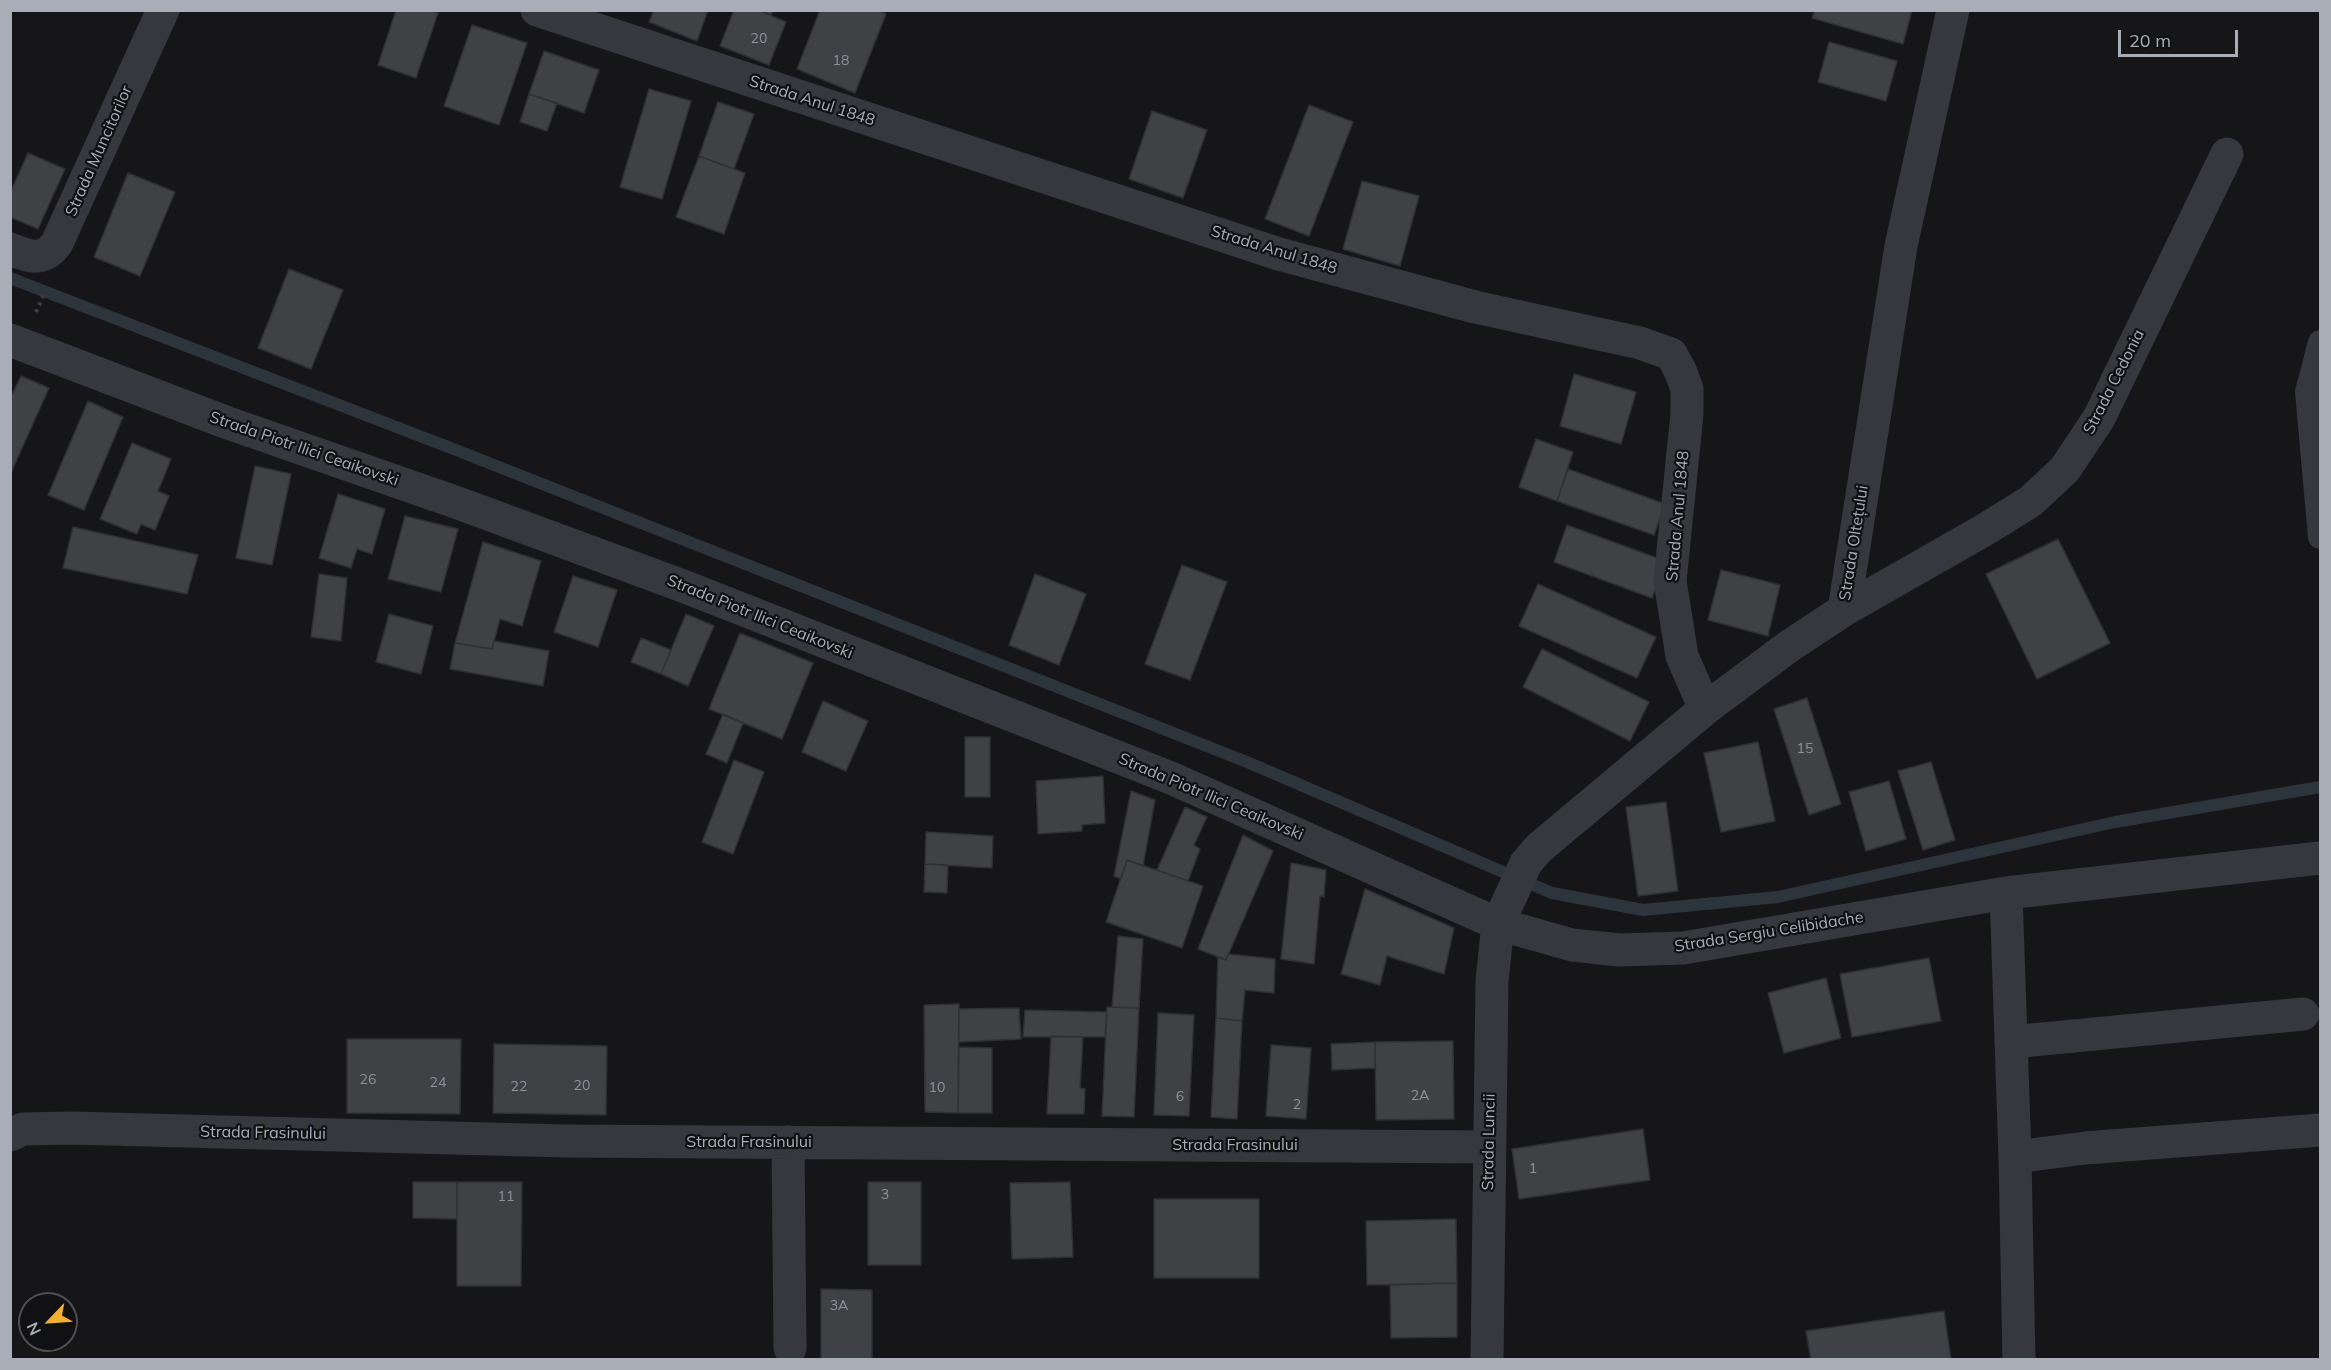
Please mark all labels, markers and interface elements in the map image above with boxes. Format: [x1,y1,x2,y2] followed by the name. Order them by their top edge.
[2121,18,2241,56] scale bar
[2129,29,2171,52] text: 20 m
[751,31,767,47] house number: 20
[833,53,849,69] house number: 18
[747,72,877,130] street label: Strada Anul 1848
[61,83,137,219] street label: Strada Muncitorilor
[1209,222,1339,278] street label: Strada Anul 1848
[2079,326,2149,438] street label: Strada Cedonia
[207,408,401,490] street label: Strada Piotr Ilici Ceaikovski
[1663,450,1693,582] street label: Strada Anul 1848
[1835,484,1873,602] street label: Strada Oltețului
[664,571,856,663] street label: Strada Piotr Ilici Ceaikovski
[1797,741,1813,757] house number: 15
[1116,749,1306,845] street label: Strada Piotr Ilici Ceaikovski
[1673,908,1865,956] street label: Strada Sergiu Celibidache
[360,1072,376,1088] house number: 26
[430,1075,446,1091] house number: 24
[574,1078,590,1094] house number: 20
[511,1079,527,1095] house number: 22
[929,1080,945,1096] house number: 10
[1411,1088,1429,1104] house number: 2A
[1176,1089,1184,1105] house number: 6
[1479,1093,1499,1191] street label: Strada Luncii
[1293,1097,1301,1113] house number: 2
[200,1122,326,1144] street label: Strada Frasinului
[686,1132,812,1152] street label: Strada Frasinului
[1172,1135,1298,1155] street label: Strada Frasinului
[1529,1161,1537,1177] house number: 1
[881,1187,889,1203] house number: 3
[498,1189,514,1205] house number: 11
[18,1292,78,1352] north arrow
[830,1298,848,1314] house number: 3A
[22,1319,45,1338] text: N

